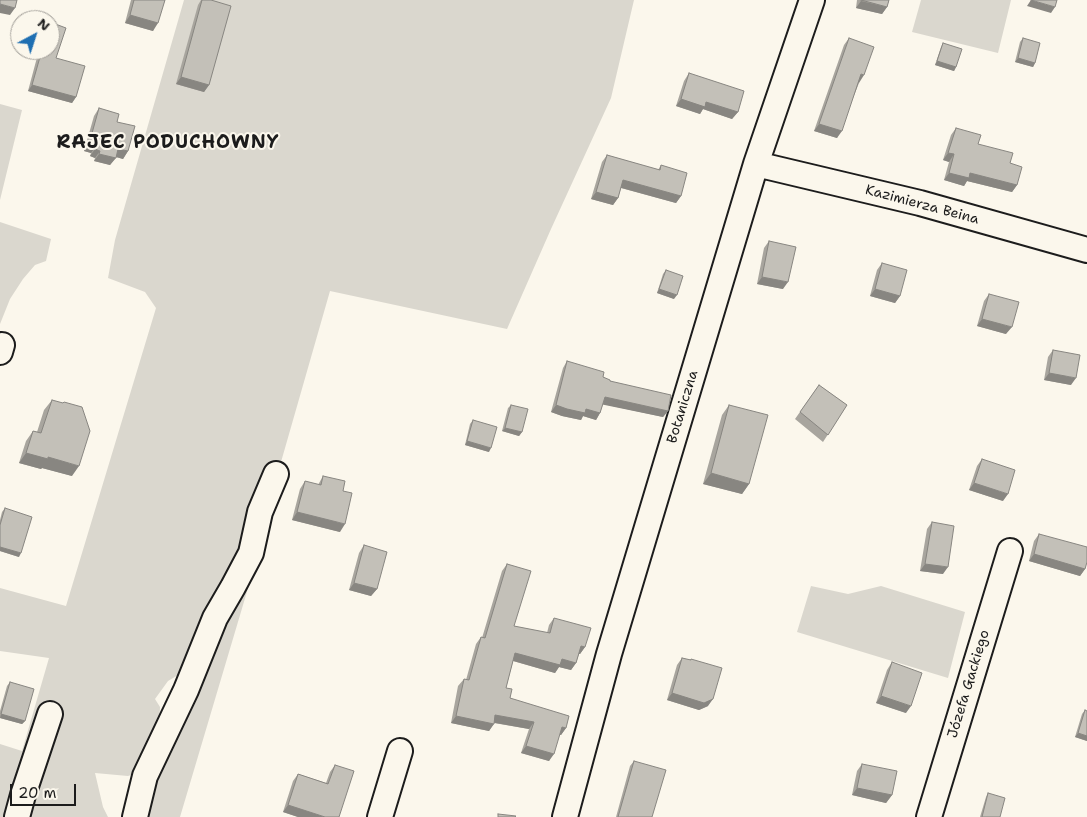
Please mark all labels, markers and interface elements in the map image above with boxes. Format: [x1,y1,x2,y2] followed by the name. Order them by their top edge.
[10,10,60,60] north arrow
[34,14,54,35] text: N
[55,132,281,154] district label: RAJEC PODUCHOWNY
[863,182,981,228] street label: Kazimierza Beina
[664,368,702,446] street label: Botaniczna
[945,628,993,740] street label: Józefa Gackiego
[12,774,79,806] scale bar
[18,783,57,803] text: 20 m

